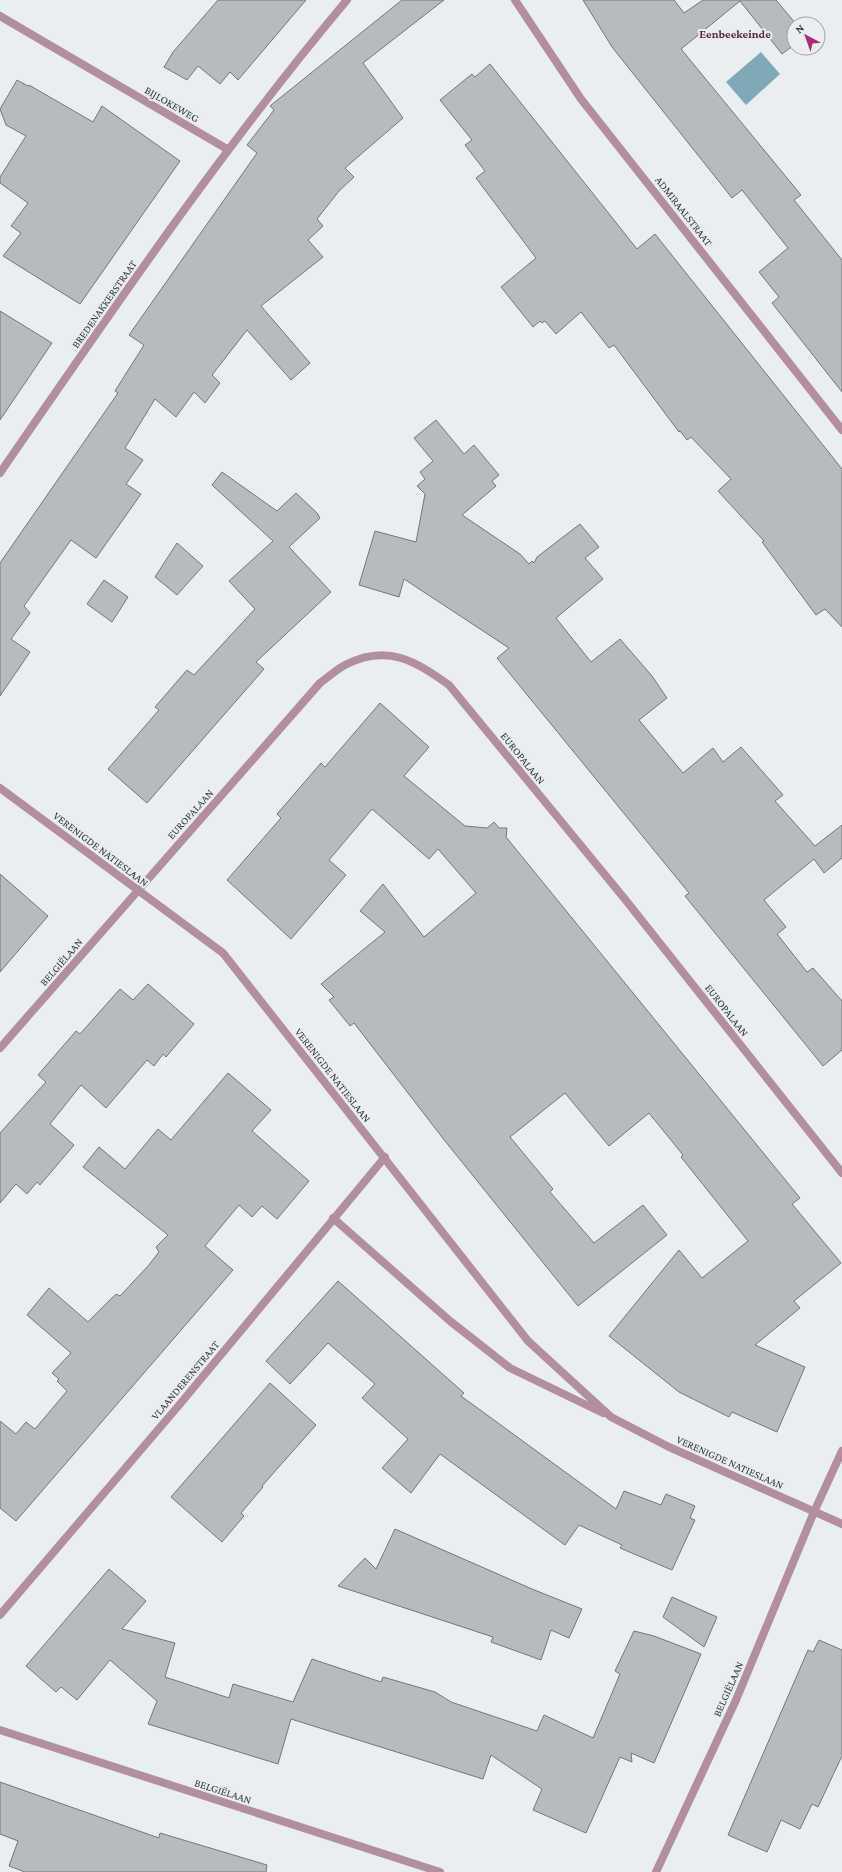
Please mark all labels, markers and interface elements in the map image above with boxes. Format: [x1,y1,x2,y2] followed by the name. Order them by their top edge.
[786,16,826,56] north arrow
[793,21,807,35] text: N
[699,27,771,41] district label: Eenbeekeinde
[142,84,201,125] street label: BIJLOKEWEG
[653,174,715,248] street label: ADMIRAALSTRAAT
[69,258,139,350] street label: BREDENAKKERSTRAAT
[498,730,548,786] street label: EUROPALAAN
[164,787,216,841] street label: EUROPALAAN
[51,809,151,889] street label: VERENIGDE NATIESLAAN
[37,936,85,988] street label: BELGIËLAAN
[703,981,751,1039] street label: EUROPALAAN
[293,1026,373,1124] street label: VERENIGDE NATIESLAAN
[149,1338,221,1422] street label: VLAANDERENSTRAAT
[675,1433,785,1491] street label: VERENIGDE NATIESLAAN
[711,1660,745,1718] street label: BELGIËLAAN
[193,1776,253,1806] street label: BELGIËLAAN

